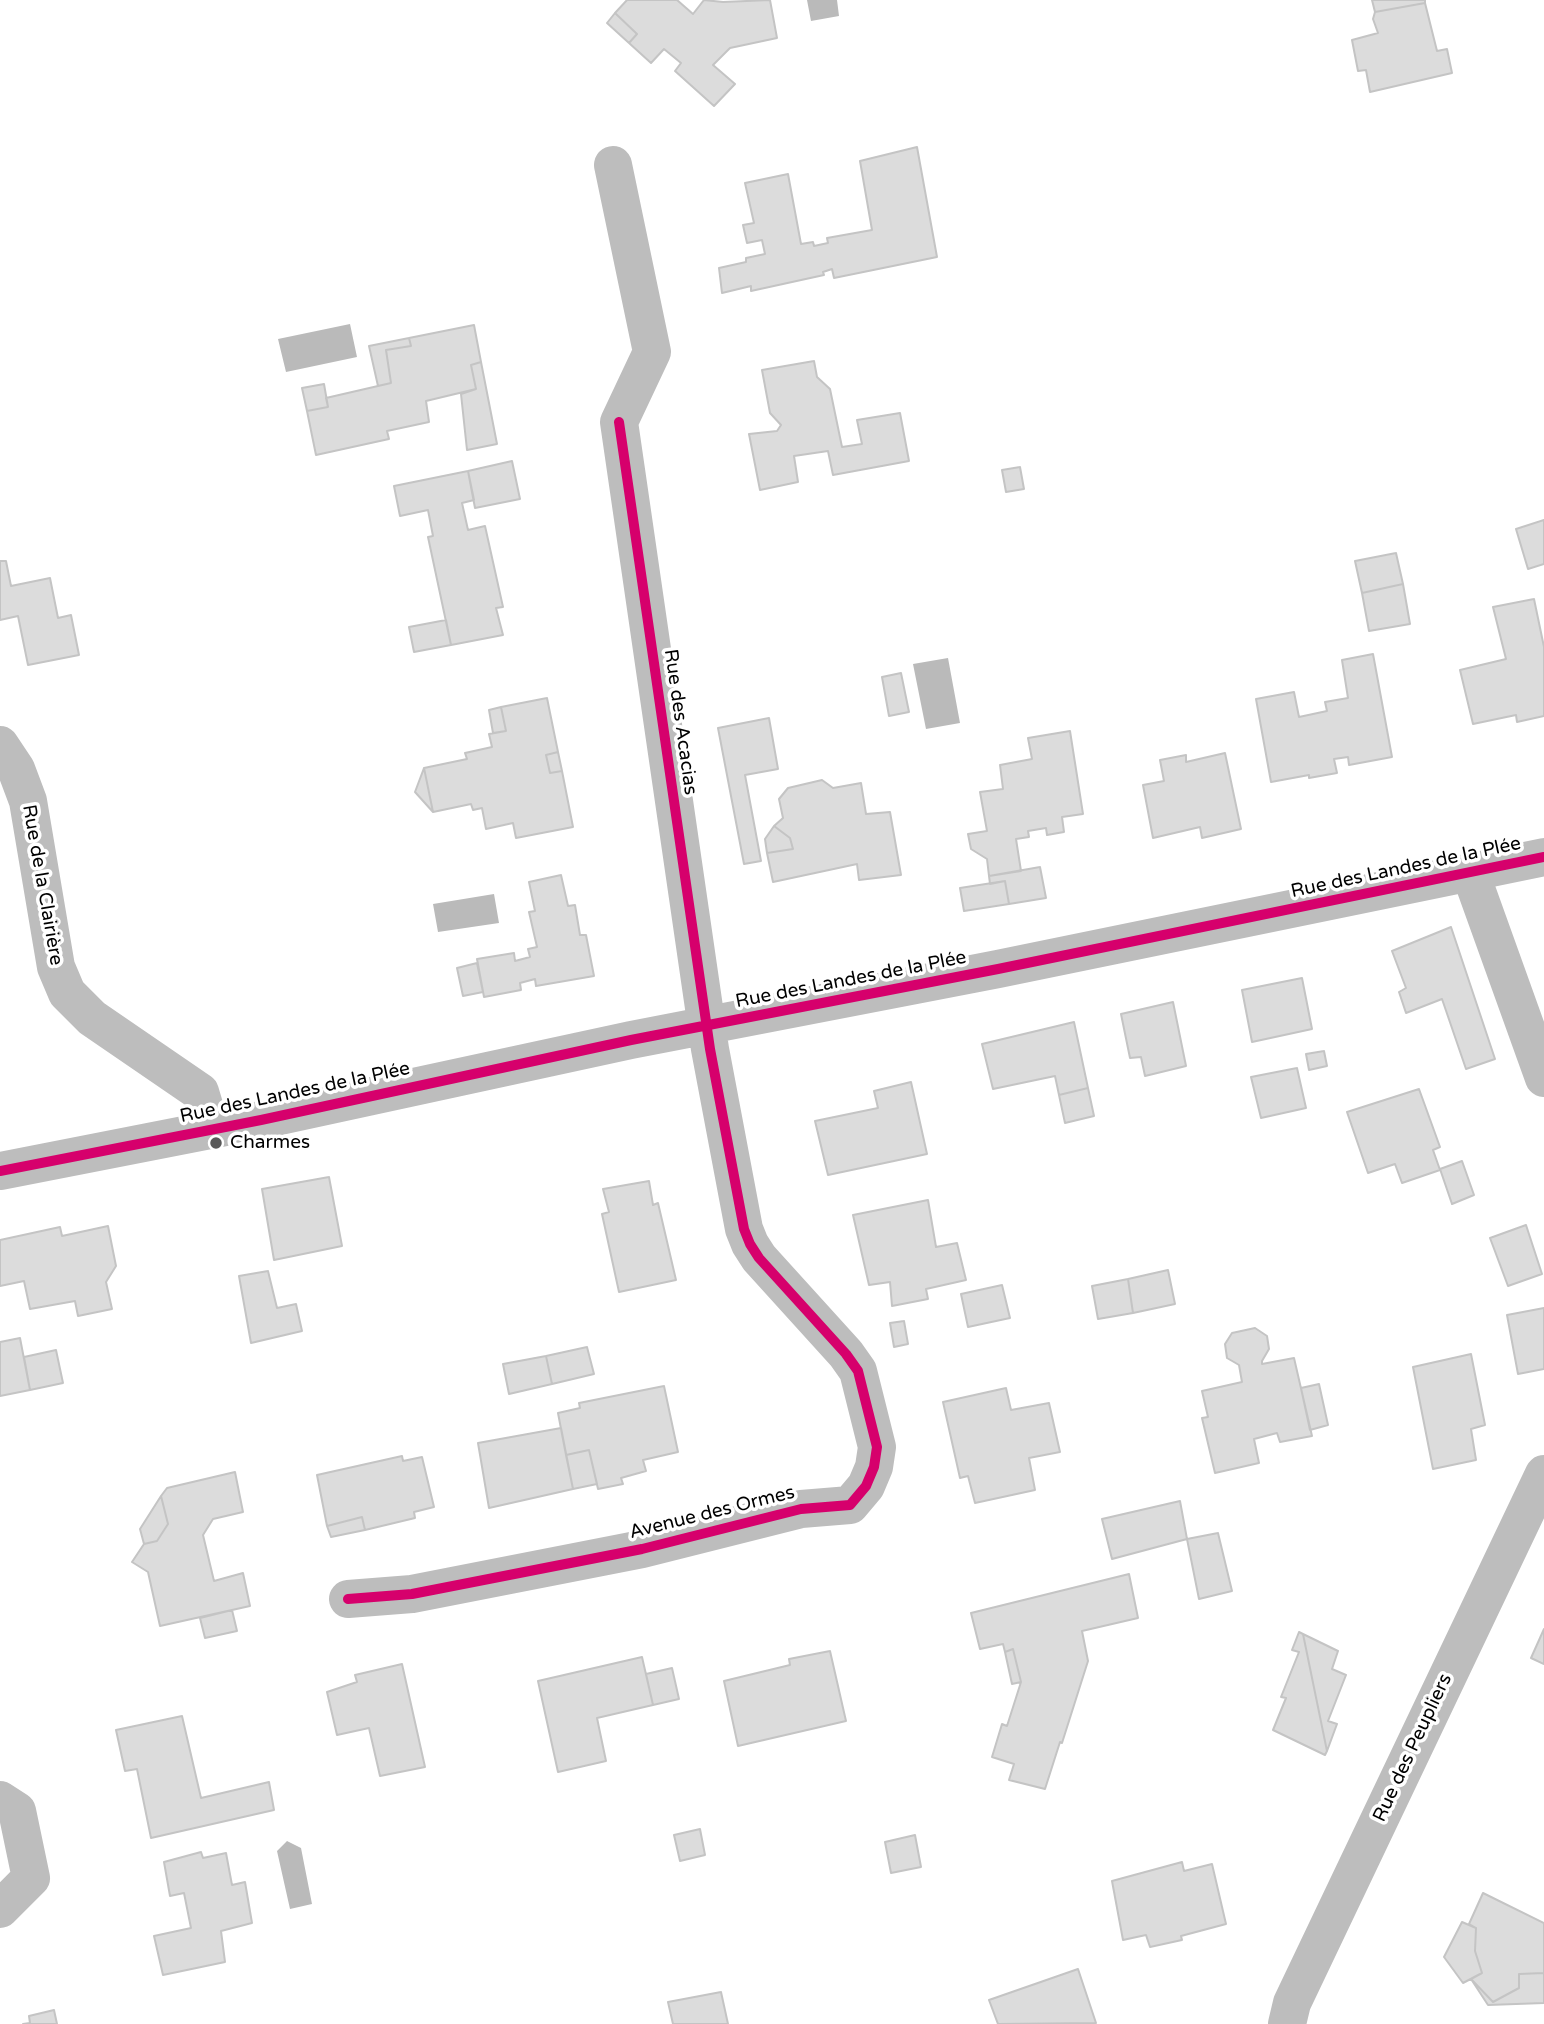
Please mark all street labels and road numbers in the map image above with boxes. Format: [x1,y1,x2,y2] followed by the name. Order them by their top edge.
[658,648,702,796] street label: Rue des Acacias
[17,803,67,967] street label: Rue de la Clairière
[1289,832,1523,904] street label: Rue des Landes de la Plée
[734,946,968,1014] street label: Rue des Landes de la Plée
[178,1057,412,1129] street label: Rue des Landes de la Plée
[627,1481,797,1545] street label: Avenue des Ormes
[1369,1670,1457,1826] street label: Rue des Peupliers

